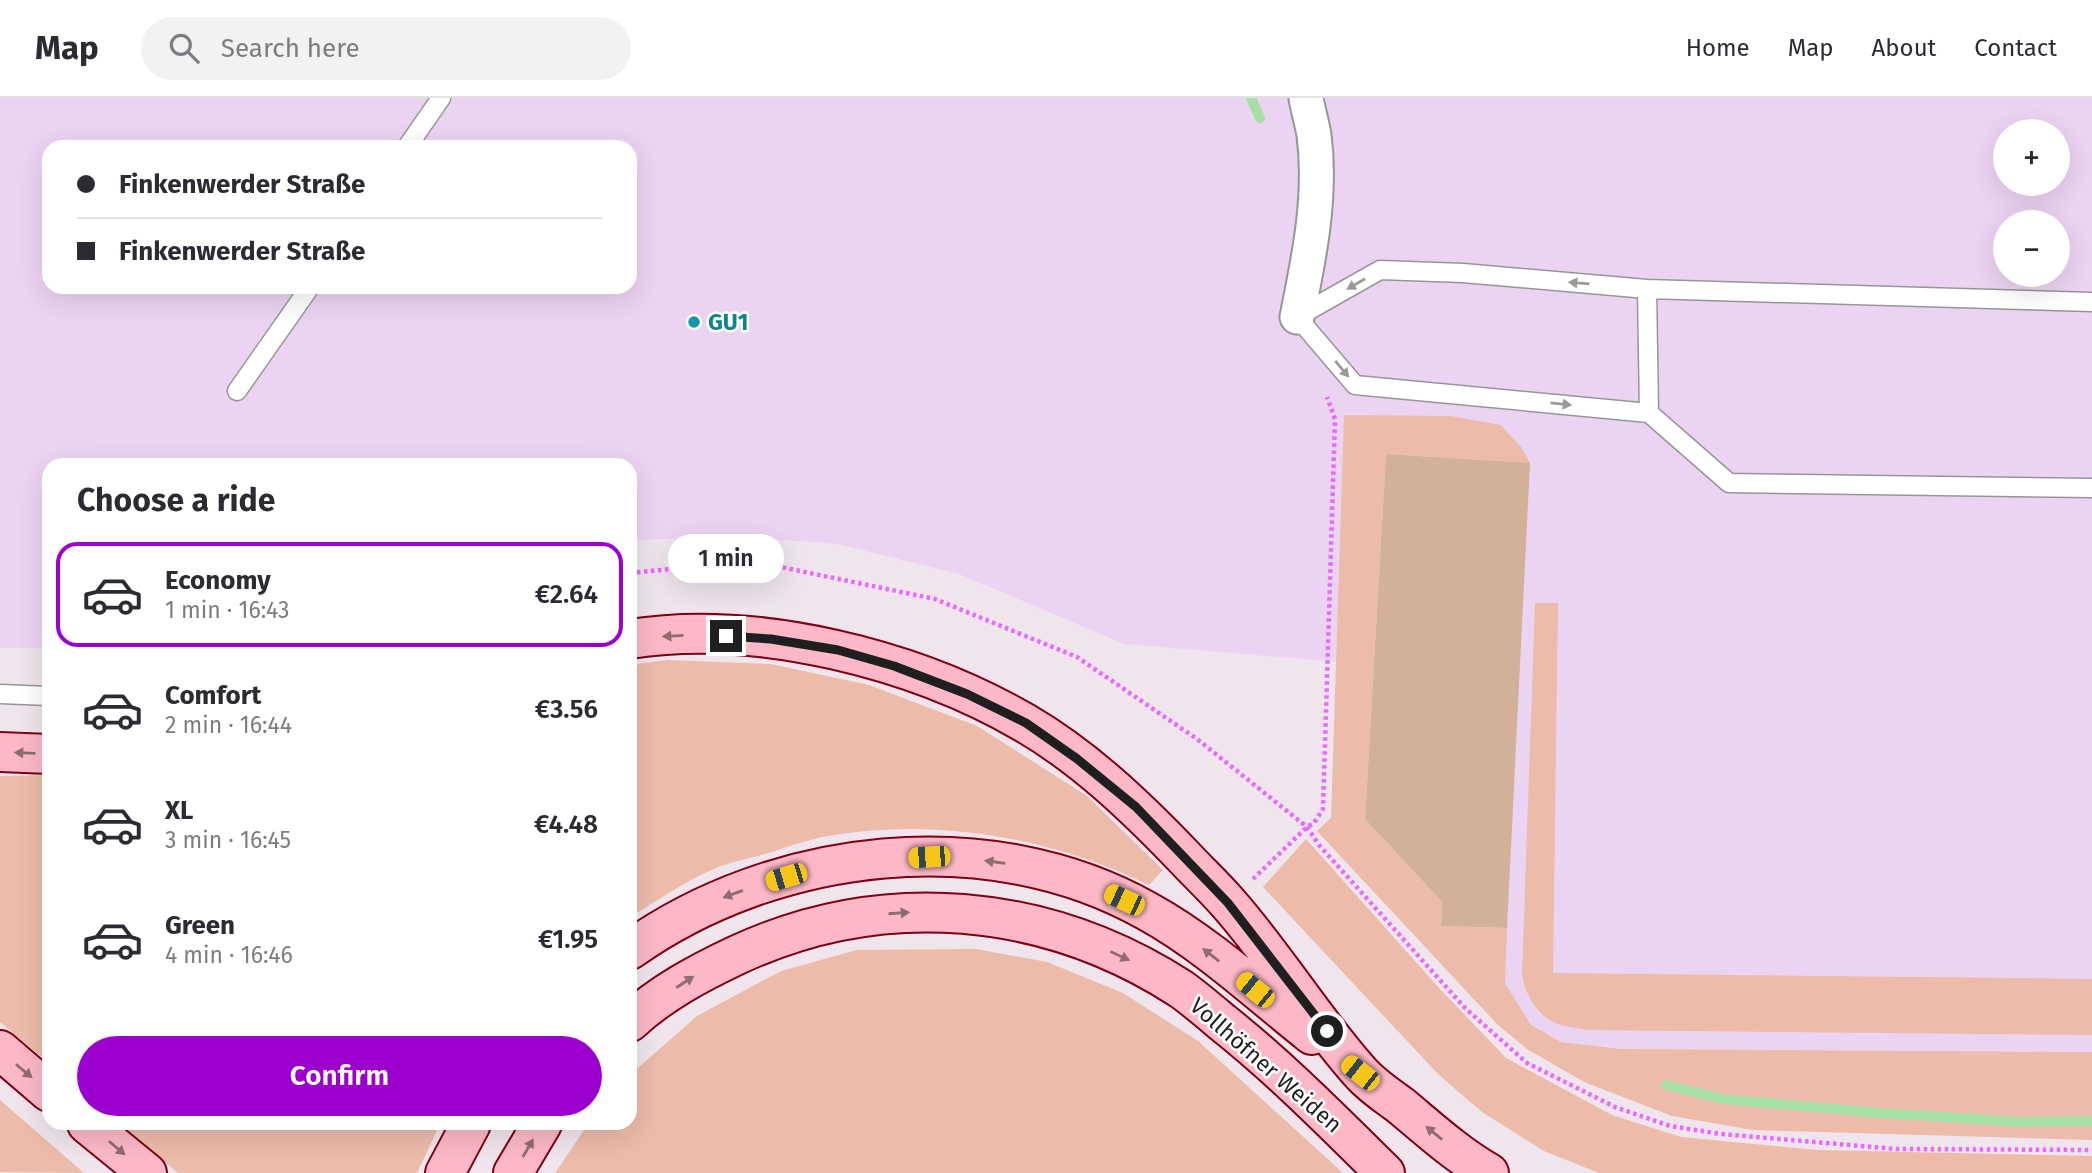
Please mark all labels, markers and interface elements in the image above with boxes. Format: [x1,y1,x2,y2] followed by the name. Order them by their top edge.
[141,17,631,80] search box
[35,28,99,68] text: Map
[165,29,203,67] icon: search
[221,33,360,64] text: Search here
[1686,34,1750,62] text: Home
[1788,34,1834,62] text: Map
[1872,34,1936,62] text: About
[1974,34,2057,62] text: Contact
[1993,119,2070,287] map controls
[1993,119,2070,196] button: +
[119,169,365,200] text: Finkenwerder Straße
[1993,210,2070,287] button: −
[119,236,365,267] text: Finkenwerder Straße
[1568,277,1590,288] one-way arrow
[1347,278,1366,290] one-way arrow
[708,308,748,336] place label: GU1
[686,314,702,330] marker: GU1
[1334,361,1349,378] one-way arrow
[1550,398,1572,409] one-way arrow
[77,481,275,519] text: Choose a ride
[668,534,784,584] callout: 1 min
[698,544,754,572] text: 1 min
[81,563,144,626] icon: car
[165,565,271,596] text: Economy
[535,579,598,610] text: €2.64
[165,596,289,624] text: 1 min · 16:43
[710,620,742,652] route end
[662,631,684,642] one-way arrow
[81,678,144,741] icon: car
[165,680,261,711] text: Comfort
[535,694,598,725] text: €3.56
[165,711,292,739] text: 2 min · 16:44
[13,748,35,759] one-way arrow
[81,793,144,856] icon: car
[165,795,193,826] text: XL
[534,809,598,840] text: €4.48
[165,826,291,854] text: 3 min · 16:45
[908,845,951,869] car
[984,856,1006,867] one-way arrow
[763,861,810,893] car
[1101,882,1148,918] car
[723,889,744,900] one-way arrow
[888,907,910,918] one-way arrow
[81,908,144,971] icon: car
[165,910,235,941] text: Green
[538,924,598,955] text: €1.95
[165,941,293,969] text: 4 min · 16:46
[1202,948,1219,963] one-way arrow
[1110,950,1130,961] one-way arrow
[1233,969,1278,1011] car
[676,975,694,989] one-way arrow
[1184,991,1348,1139] street label: Vollhöfner Weiden
[1311,1015,1343,1047] route start
[77,1036,602,1116] button: Confirm
[1337,1052,1384,1094] car
[16,1063,33,1078] one-way arrow
[1425,1125,1443,1140] one-way arrow
[522,1138,534,1158] one-way arrow
[108,1140,125,1155] one-way arrow

